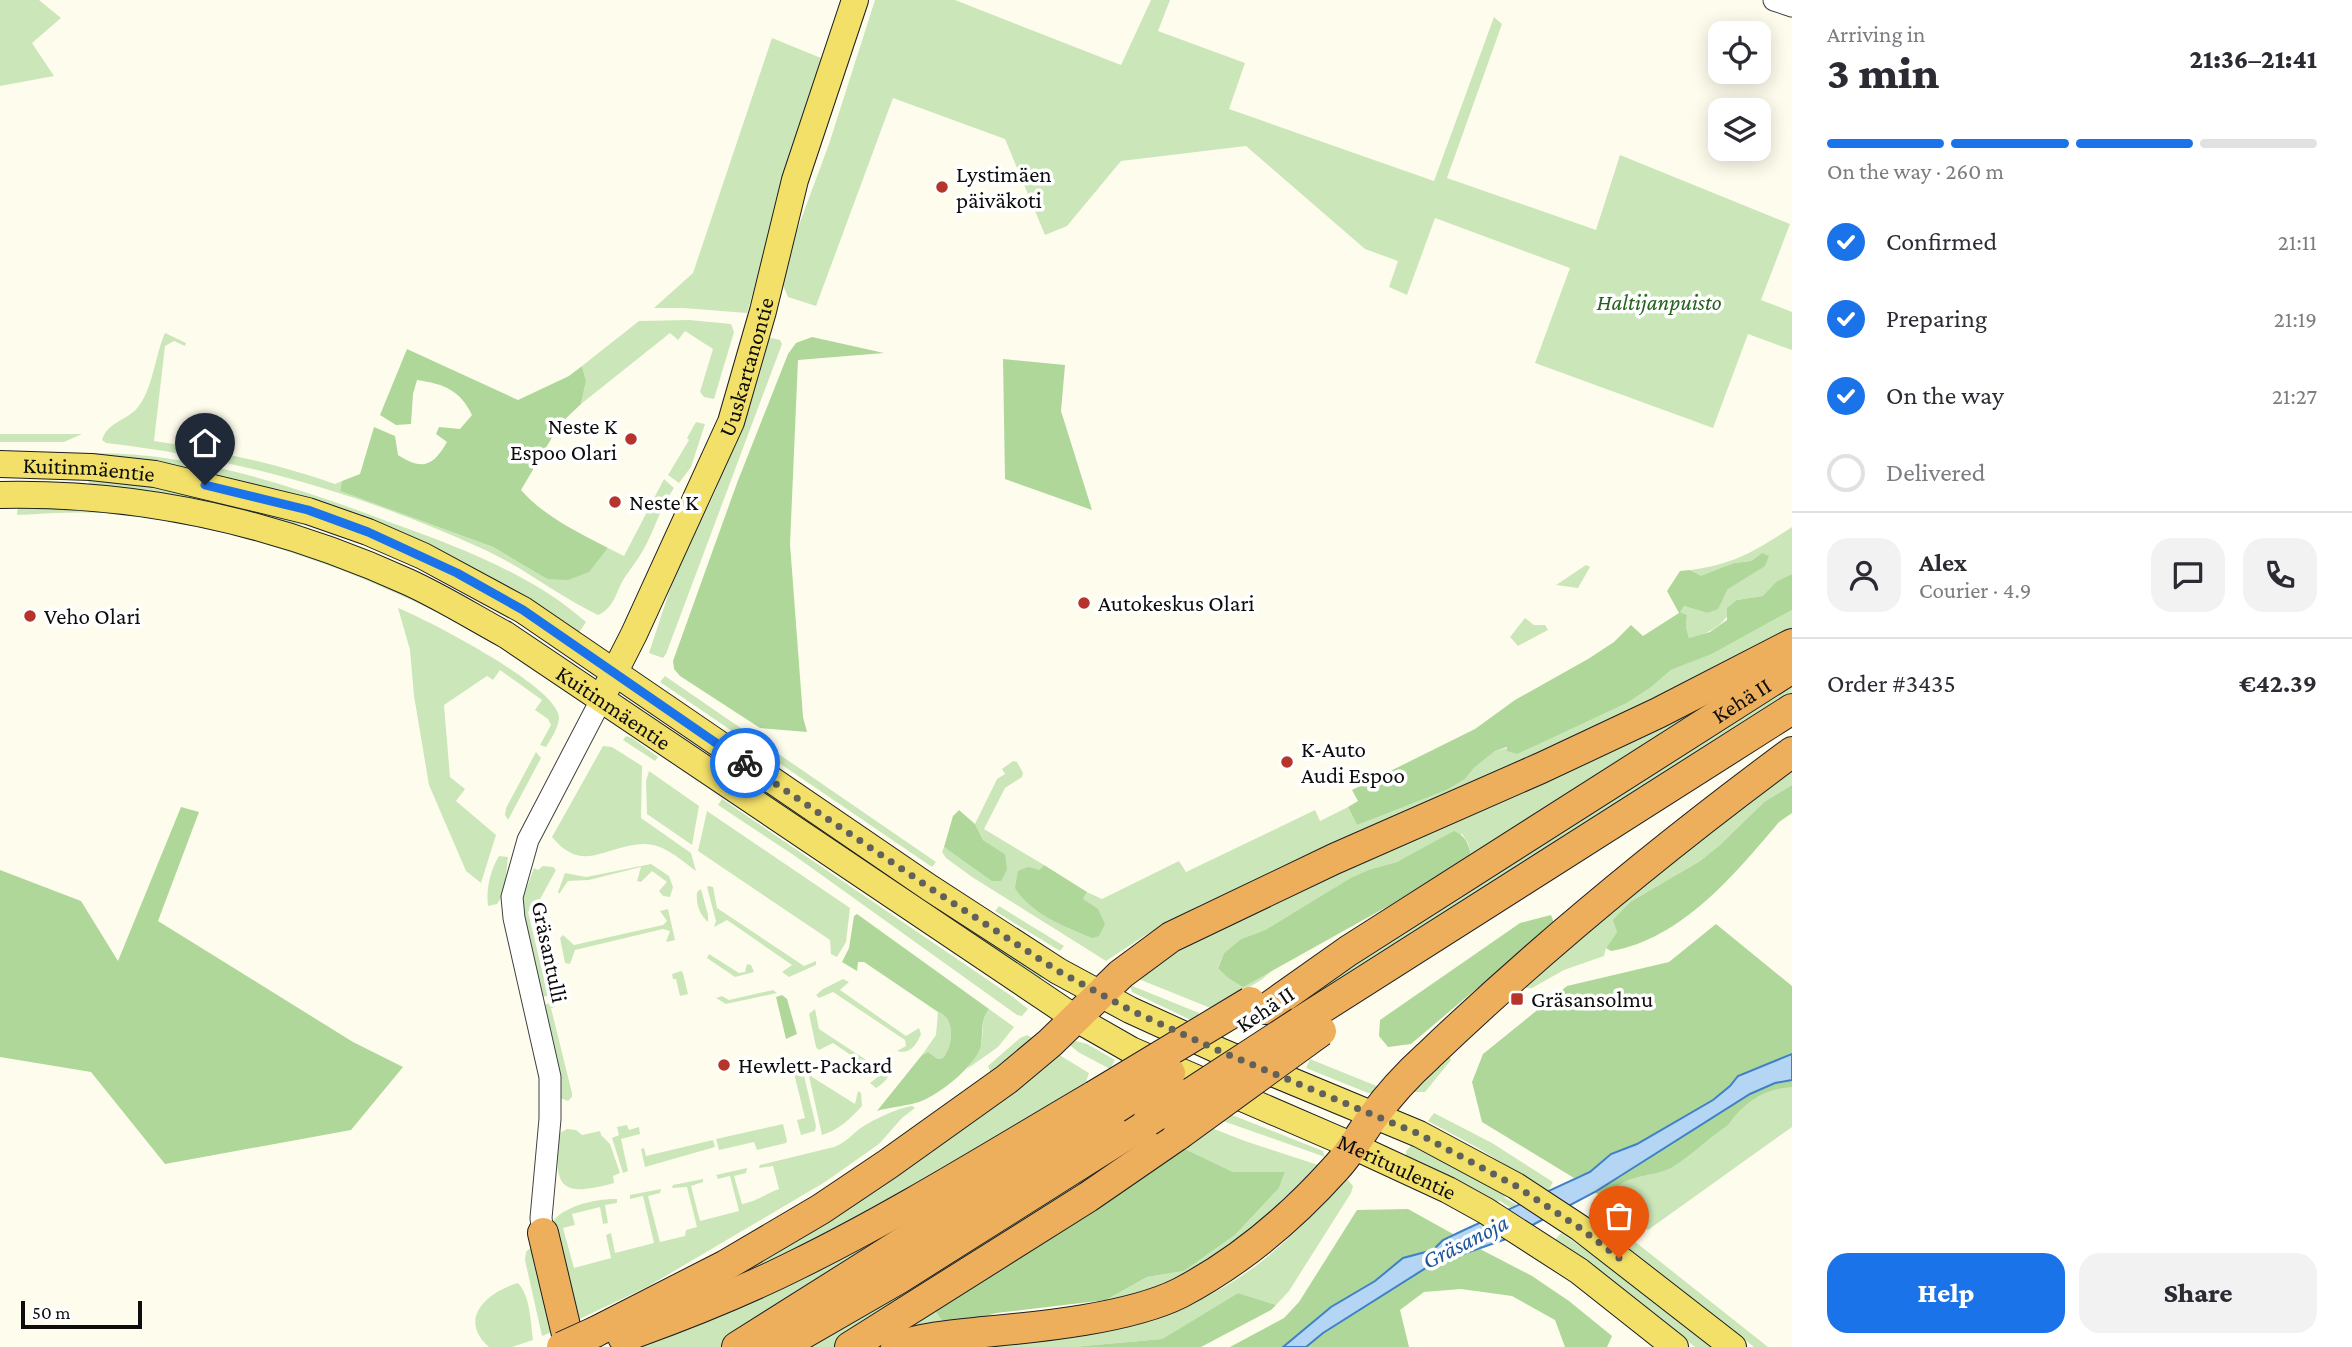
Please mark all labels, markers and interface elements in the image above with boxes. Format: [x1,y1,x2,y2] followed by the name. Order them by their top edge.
[1708,21,1771,161] map controls
[1708,21,1771,84] button: locate
[1827,21,1925,47] text: Arriving in
[2189,45,2317,74] text: 21:36–21:41
[1827,47,1939,98] text: 3 min
[1708,98,1771,161] button: layers
[1827,158,2004,184] text: On the way · 260 m
[956,161,1052,213] place label: Lystimäen päiväkoti
[934,179,950,195] marker: Lystimäen päiväkoti
[1827,223,1865,261] icon: check
[1886,227,1997,256] text: Confirmed
[2278,229,2317,255] text: 21:11
[1596,289,1722,316] park label: Haltijanpuisto
[713,295,779,441] street label: Uuskartanontie
[1827,300,1865,338] icon: check
[1886,304,1987,333] text: Preparing
[2274,306,2317,332] text: 21:19
[1827,377,1865,415] icon: check
[1886,381,2004,410] text: On the way
[2272,383,2317,409] text: 21:27
[175,413,235,485] pin
[510,413,618,465] place label: Neste K Espoo Olari
[186,424,224,462] icon: home
[623,431,639,447] marker: Neste K Espoo Olari
[22,452,156,487] street label: Kuitinmäentie
[1886,458,1985,487] text: Delivered
[629,489,699,515] place label: Neste K
[607,494,623,510] marker: Neste K
[1827,538,1901,612] button: person
[2151,538,2225,612] button: chat
[2243,538,2317,612] button: phone
[1919,548,1967,577] text: Alex
[1919,577,2031,603] text: Courier · 4.9
[1098,590,1255,616] place label: Autokeskus Olari
[1076,595,1092,611] marker: Autokeskus Olari
[44,603,141,629] place label: Veho Olari
[22,608,38,624] marker: Veho Olari
[552,660,676,755] street label: Kuitinmäentie
[1827,669,1956,698] text: Order #3435
[2239,669,2317,698] text: €42.39
[1707,672,1776,728] street label: Kehä II
[710,728,780,798] courier
[1301,736,1405,788] place label: K-Auto Audi Espoo
[726,744,764,782] icon: bike
[1279,754,1295,770] marker: K-Auto Audi Espoo
[527,899,573,1005] street label: Gräsantulli
[1231,980,1299,1038] street label: Kehä II
[1531,986,1653,1012] place label: Gräsansolmu
[1509,991,1525,1007] marker: Gräsansolmu
[738,1052,892,1078] place label: Hewlett-Packard
[716,1057,732,1073] marker: Hewlett-Packard
[1334,1128,1461,1205] street label: Merituulentie
[1589,1186,1649,1258] pin
[1600,1197,1638,1235] icon: bag
[1418,1208,1513,1275] water label: Gräsanoja
[1827,1253,2065,1333] button: Help
[2079,1253,2317,1333] button: Share
[21,1298,142,1330] scale bar
[32,1302,71,1323] text: 50 m

